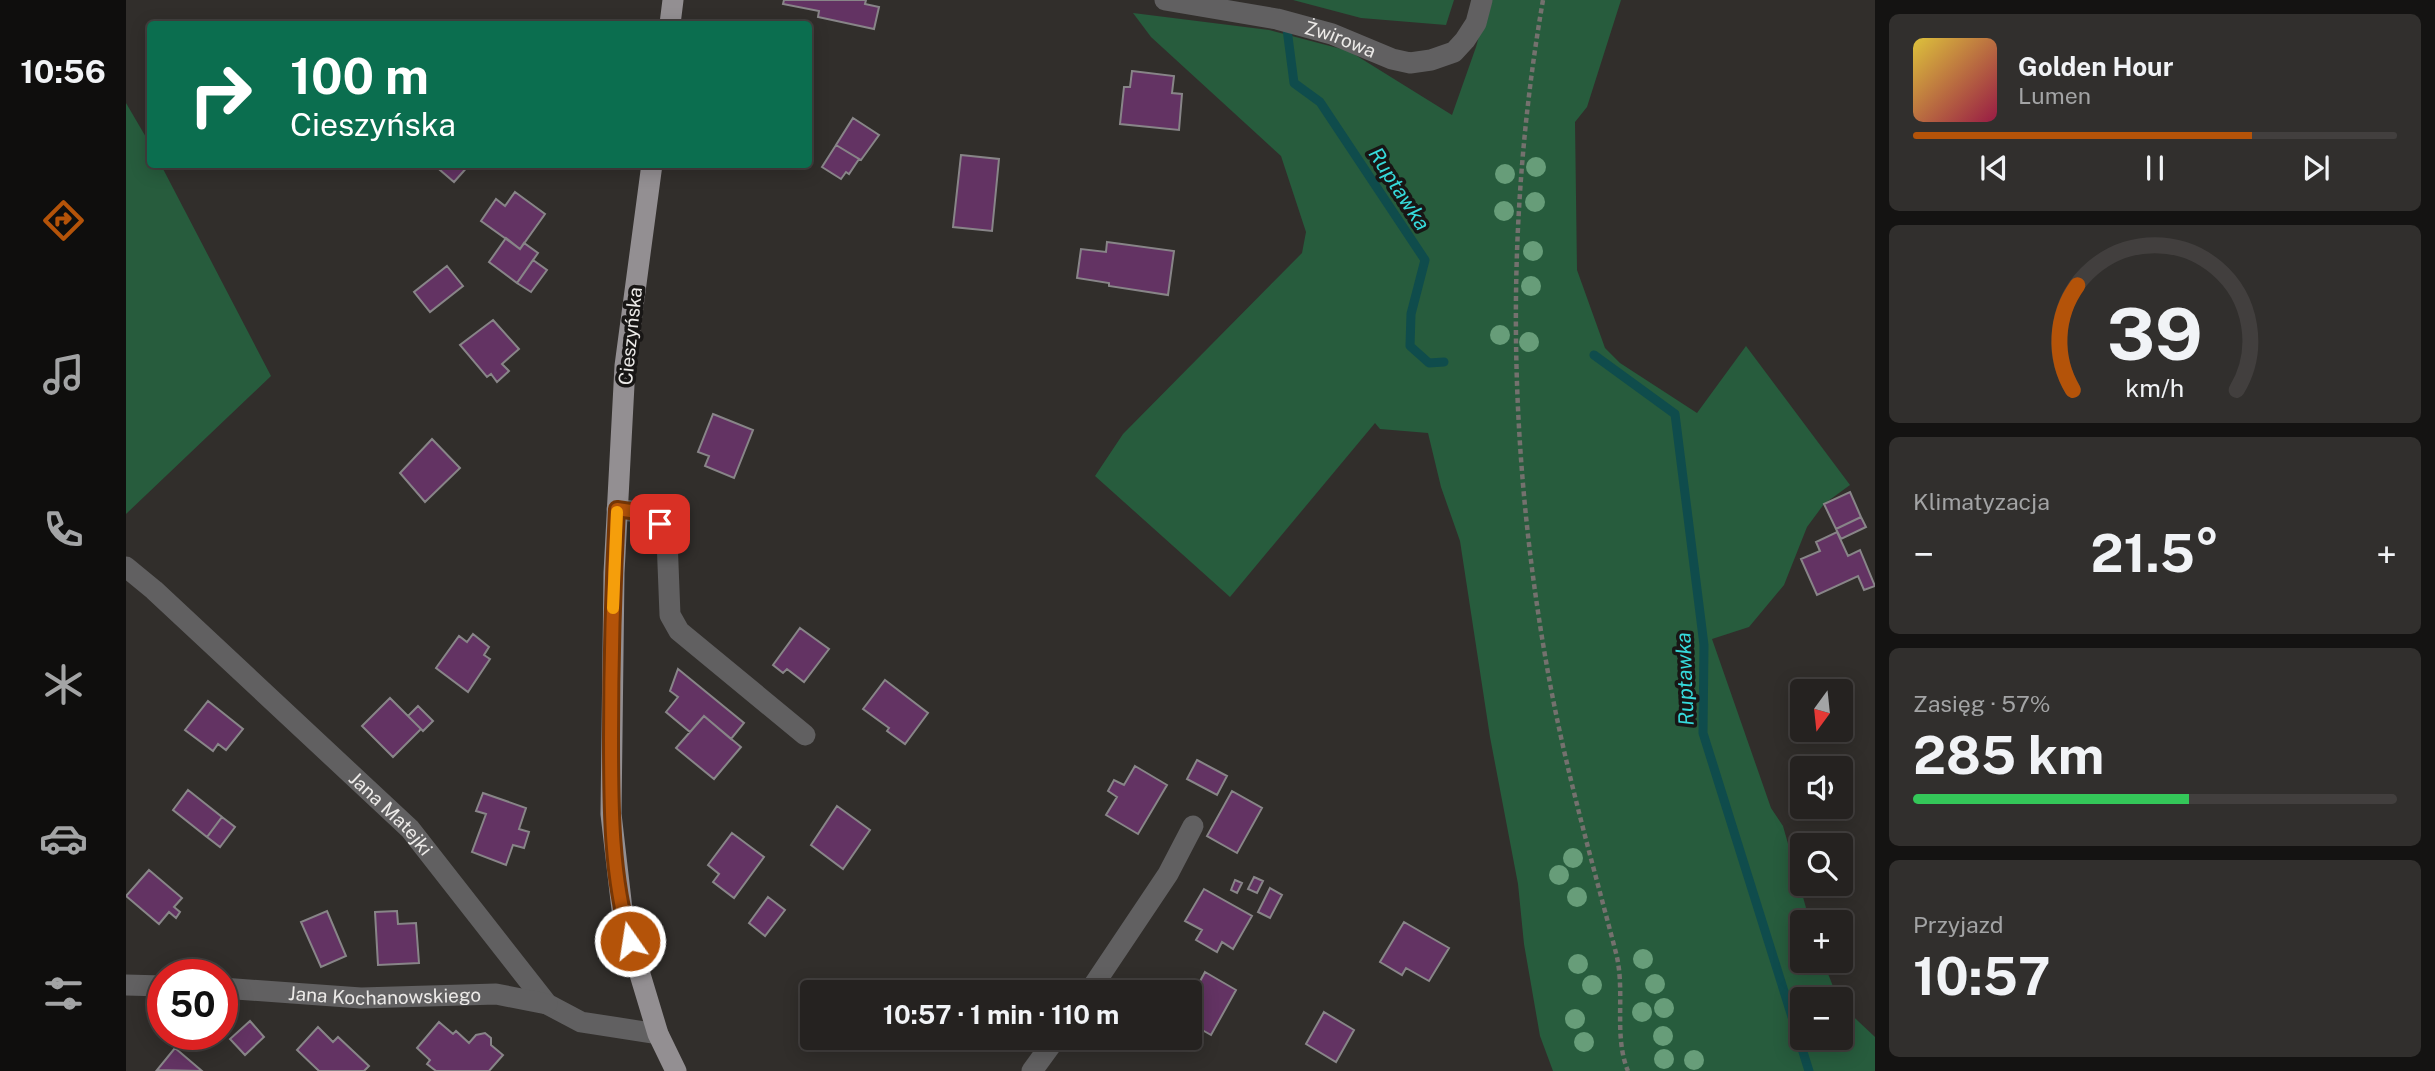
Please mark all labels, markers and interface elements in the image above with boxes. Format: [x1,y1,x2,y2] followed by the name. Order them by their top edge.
[1302,16,1379,62] street label: Żwirowa
[290,47,429,105] text: 100 m
[175,49,266,140] icon: right
[2018,51,2173,82] text: Golden Hour
[20,53,106,90] text: 10:56
[2018,82,2091,109] text: Lumen
[290,106,456,143] text: Cieszyńska
[1363,143,1435,235] water label: Ruptawka
[1975,149,2013,187] icon: previous
[2136,149,2174,187] icon: pause
[2297,149,2335,187] icon: next
[39,196,88,245] icon: directions
[614,286,646,386] street label: Cieszyńska
[2107,292,2203,377] text: 39
[39,350,88,399] icon: music
[2126,373,2184,403] text: km/h
[1913,488,2050,515] text: Klimatyzacja
[630,494,690,554] pin
[39,505,88,554] icon: phone
[641,505,679,543] icon: arrive
[2090,523,2220,584] text: 21.5°
[1913,532,1934,577] text: −
[2376,532,2397,577] text: +
[1670,632,1699,726] water label: Ruptawka
[39,660,88,709] icon: climate
[1790,679,1853,742] north arrow
[1790,679,1853,1050] map controls
[1913,690,2051,717] text: Zasięg · 57%
[1913,725,2104,786] text: 285 km
[1790,756,1853,819] button: sound
[345,767,437,860] street label: Jana Matejki
[39,814,88,863] icon: car
[1790,833,1853,896] button: search
[593,904,667,978] position arrow
[1790,910,1853,973] button: +
[1913,911,2003,938] text: Przyjazd
[1913,946,2050,1007] text: 10:57
[147,959,238,1050] speed limit sign: 50
[39,969,88,1018] icon: filters
[288,982,481,1009] street label: Jana Kochanowskiego
[1790,987,1853,1050] button: −
[883,999,1119,1030] text: 10:57 · 1 min · 110 m

